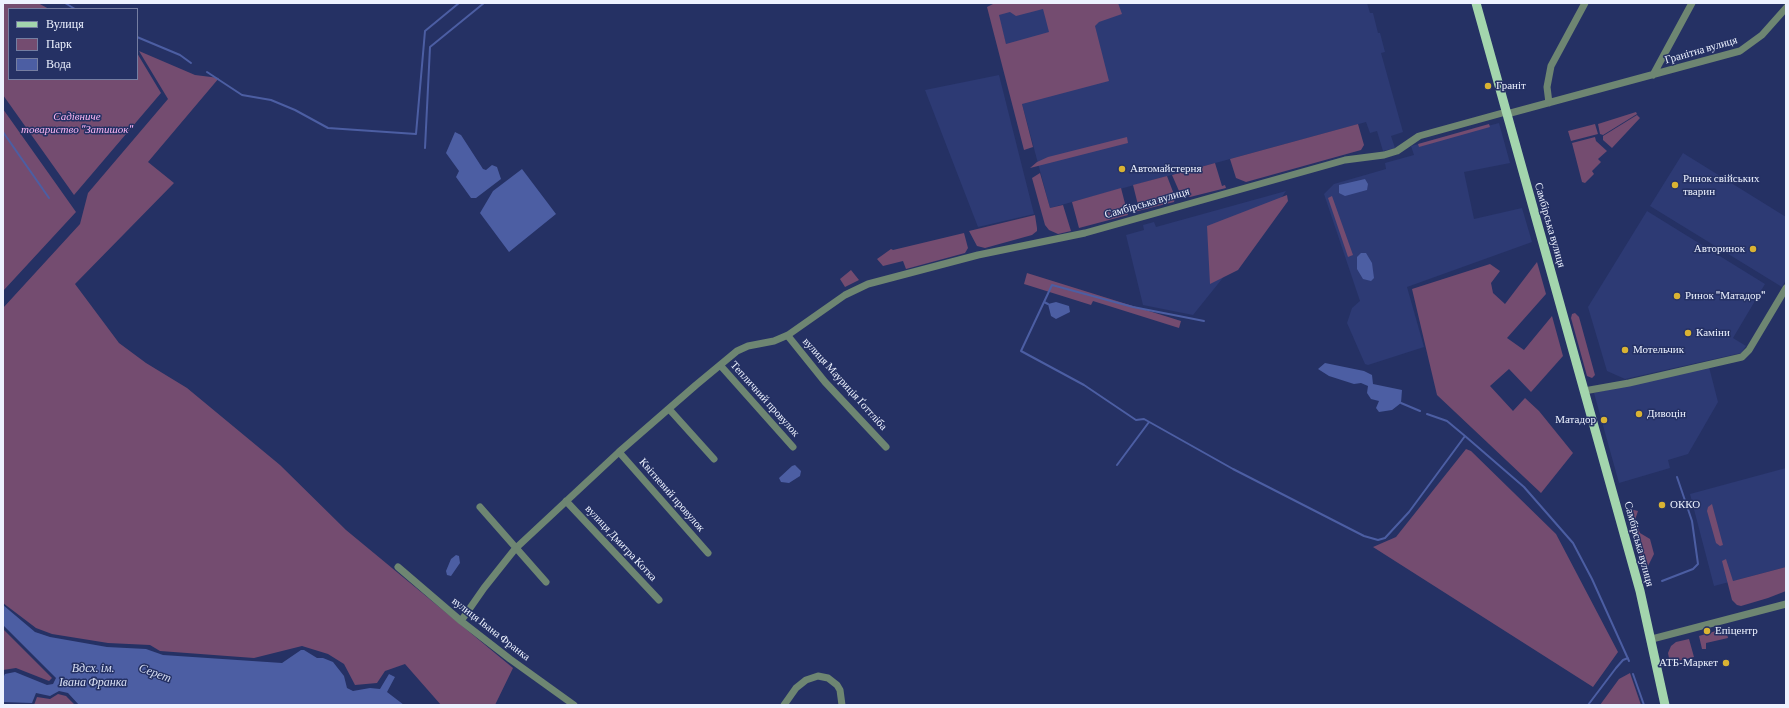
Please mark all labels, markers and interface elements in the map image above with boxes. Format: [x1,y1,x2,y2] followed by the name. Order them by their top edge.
[8,8,138,80] legend
[46,17,84,31] text: Вулиця
[1663,33,1739,67] street label: Гранітна вулиця
[46,37,72,51] text: Парк
[46,57,71,71] text: Вода
[1496,79,1526,93] place label: Граніт
[1483,81,1493,91] marker: Граніт
[21,110,133,136] park label: Садівниче товариство "Затишок"
[1130,162,1201,176] place label: Автомайстерня
[1117,164,1127,174] marker: Автомайстерня
[1683,172,1759,198] place label: Ринок свійських тварин
[1670,180,1680,190] marker: Ринок свійських тварин
[1532,181,1568,269] street label: Самбірська вулиця
[1103,185,1191,221] street label: Самбірська вулиця
[1694,242,1745,256] place label: Авторинок
[1748,244,1758,254] marker: Авторинок
[1685,289,1766,303] place label: Ринок "Матадор"
[1672,291,1682,301] marker: Ринок "Матадор"
[1696,326,1730,340] place label: Каміни
[1683,328,1693,338] marker: Каміни
[800,335,890,433] street label: вулиця Мауриція Ґоттліба
[1633,343,1684,357] place label: Мотельчик
[1620,345,1630,355] marker: Мотельчик
[728,359,802,439] street label: Тепличний провулок
[1647,407,1686,421] place label: Дивоцін
[1634,409,1644,419] marker: Дивоцін
[1555,413,1596,427] place label: Матадор
[1599,415,1609,425] marker: Матадор
[636,455,708,535] street label: Квітневий провулок
[1670,498,1700,512] place label: ОККО
[1621,500,1657,588] street label: Самбірська вулиця
[1657,500,1667,510] marker: ОККО
[582,502,660,584] street label: вулиця Дмитра Котка
[449,594,533,664] street label: вулиця Івана Франка
[1715,624,1758,638] place label: Епіцентр
[1702,626,1712,636] marker: Епіцентр
[1659,656,1718,670] place label: АТБ-Маркет
[1721,658,1731,668] marker: АТБ-Маркет
[59,661,127,689] water label: Вдсх. ім. Івана Франка
[137,661,173,685] water label: Серет

